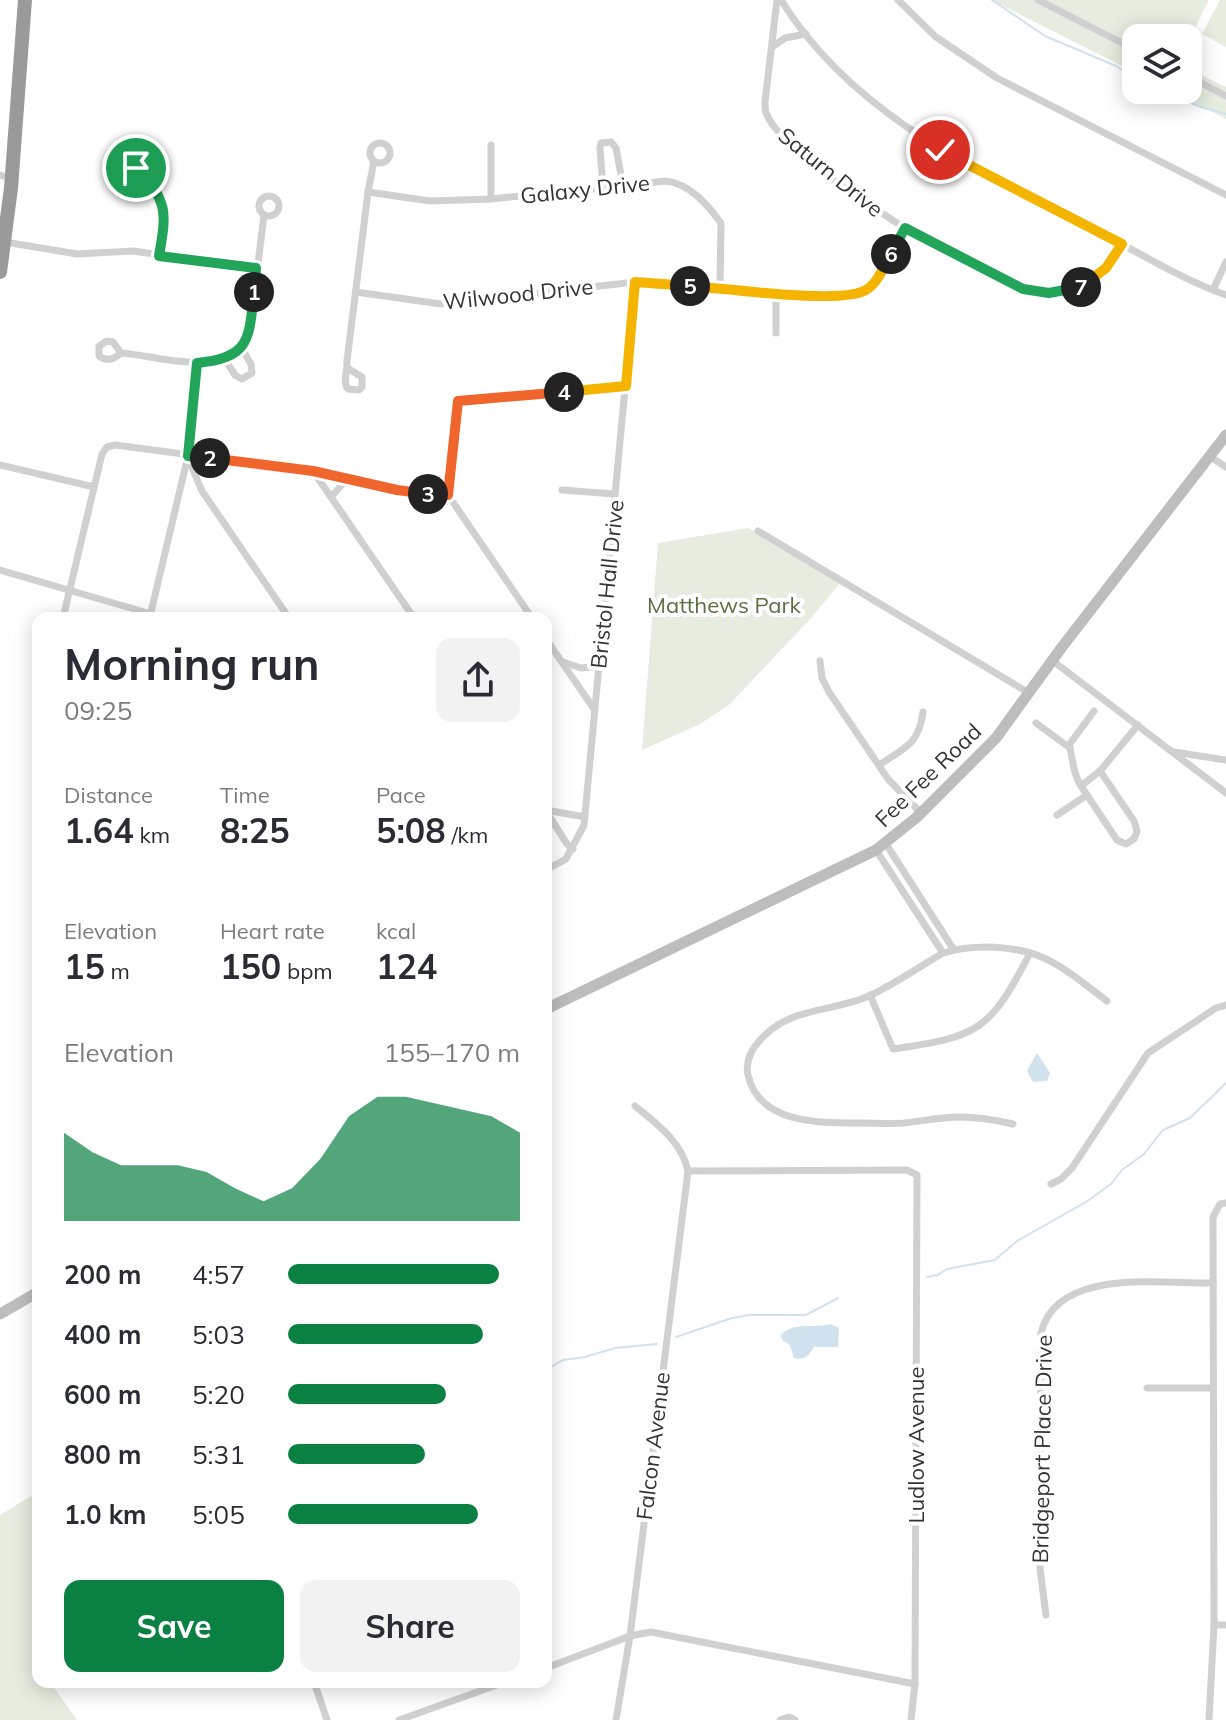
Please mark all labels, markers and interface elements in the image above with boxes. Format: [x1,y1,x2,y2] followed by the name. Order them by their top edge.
[1122,24,1202,104] map controls
[1122,24,1202,104] button: layers
[906,116,974,184] pin
[773,121,889,223] street label: Saturn Drive
[918,128,962,172] icon: check
[102,134,170,202] pin
[114,146,158,190] icon: arrive
[519,168,651,210] street label: Galaxy Drive
[871,234,911,274] pin: 6
[884,240,898,268] text: 6
[670,266,710,306] pin: 5
[1061,267,1101,307] pin: 7
[234,272,274,312] pin: 1
[441,272,595,316] street label: Wilwood Drive
[683,272,697,300] text: 5
[1074,273,1088,301] text: 7
[247,278,261,306] text: 1
[544,372,584,412] pin: 4
[557,378,571,406] text: 4
[190,438,230,478] pin: 2
[203,444,217,472] text: 2
[408,474,448,514] pin: 3
[421,480,435,508] text: 3
[584,498,630,670] street label: Bristol Hall Drive
[647,591,802,619] park label: Matthews Park
[64,636,320,691] text: Morning run
[436,638,520,722] button: share
[64,694,132,727] text: 09:25
[869,717,987,833] street label: Fee Fee Road
[64,781,153,809] text: Distance
[220,781,270,809] text: Time
[376,781,426,809] text: Pace
[64,809,134,852] text: 1.64
[220,809,290,852] text: 8:25
[376,809,446,852] text: 5:08
[134,821,170,849] text: km
[446,821,488,849] text: /km
[64,917,157,945] text: Elevation
[220,917,325,945] text: Heart rate
[376,917,416,945] text: kcal
[64,945,105,988] text: 15
[220,945,281,988] text: 150
[376,945,437,988] text: 124
[105,957,130,985] text: m
[281,957,333,985] text: bpm
[64,1036,174,1069] text: Elevation
[384,1036,520,1069] text: 155–170 m
[64,1258,141,1291] text: 200 m
[192,1258,245,1291] text: 4:57
[64,1318,141,1351] text: 400 m
[192,1318,245,1351] text: 5:03
[1026,1334,1058,1564] street label: Bridgeport Place Drive
[902,1367,930,1523] street label: Ludlow Avenue
[630,1370,676,1522] street label: Falcon Avenue
[64,1378,141,1411] text: 600 m
[192,1378,245,1411] text: 5:20
[64,1438,141,1471] text: 800 m
[192,1438,245,1471] text: 5:31
[64,1498,147,1531] text: 1.0 km
[192,1498,245,1531] text: 5:05
[64,1580,284,1672] button: Save
[300,1580,520,1672] button: Share

